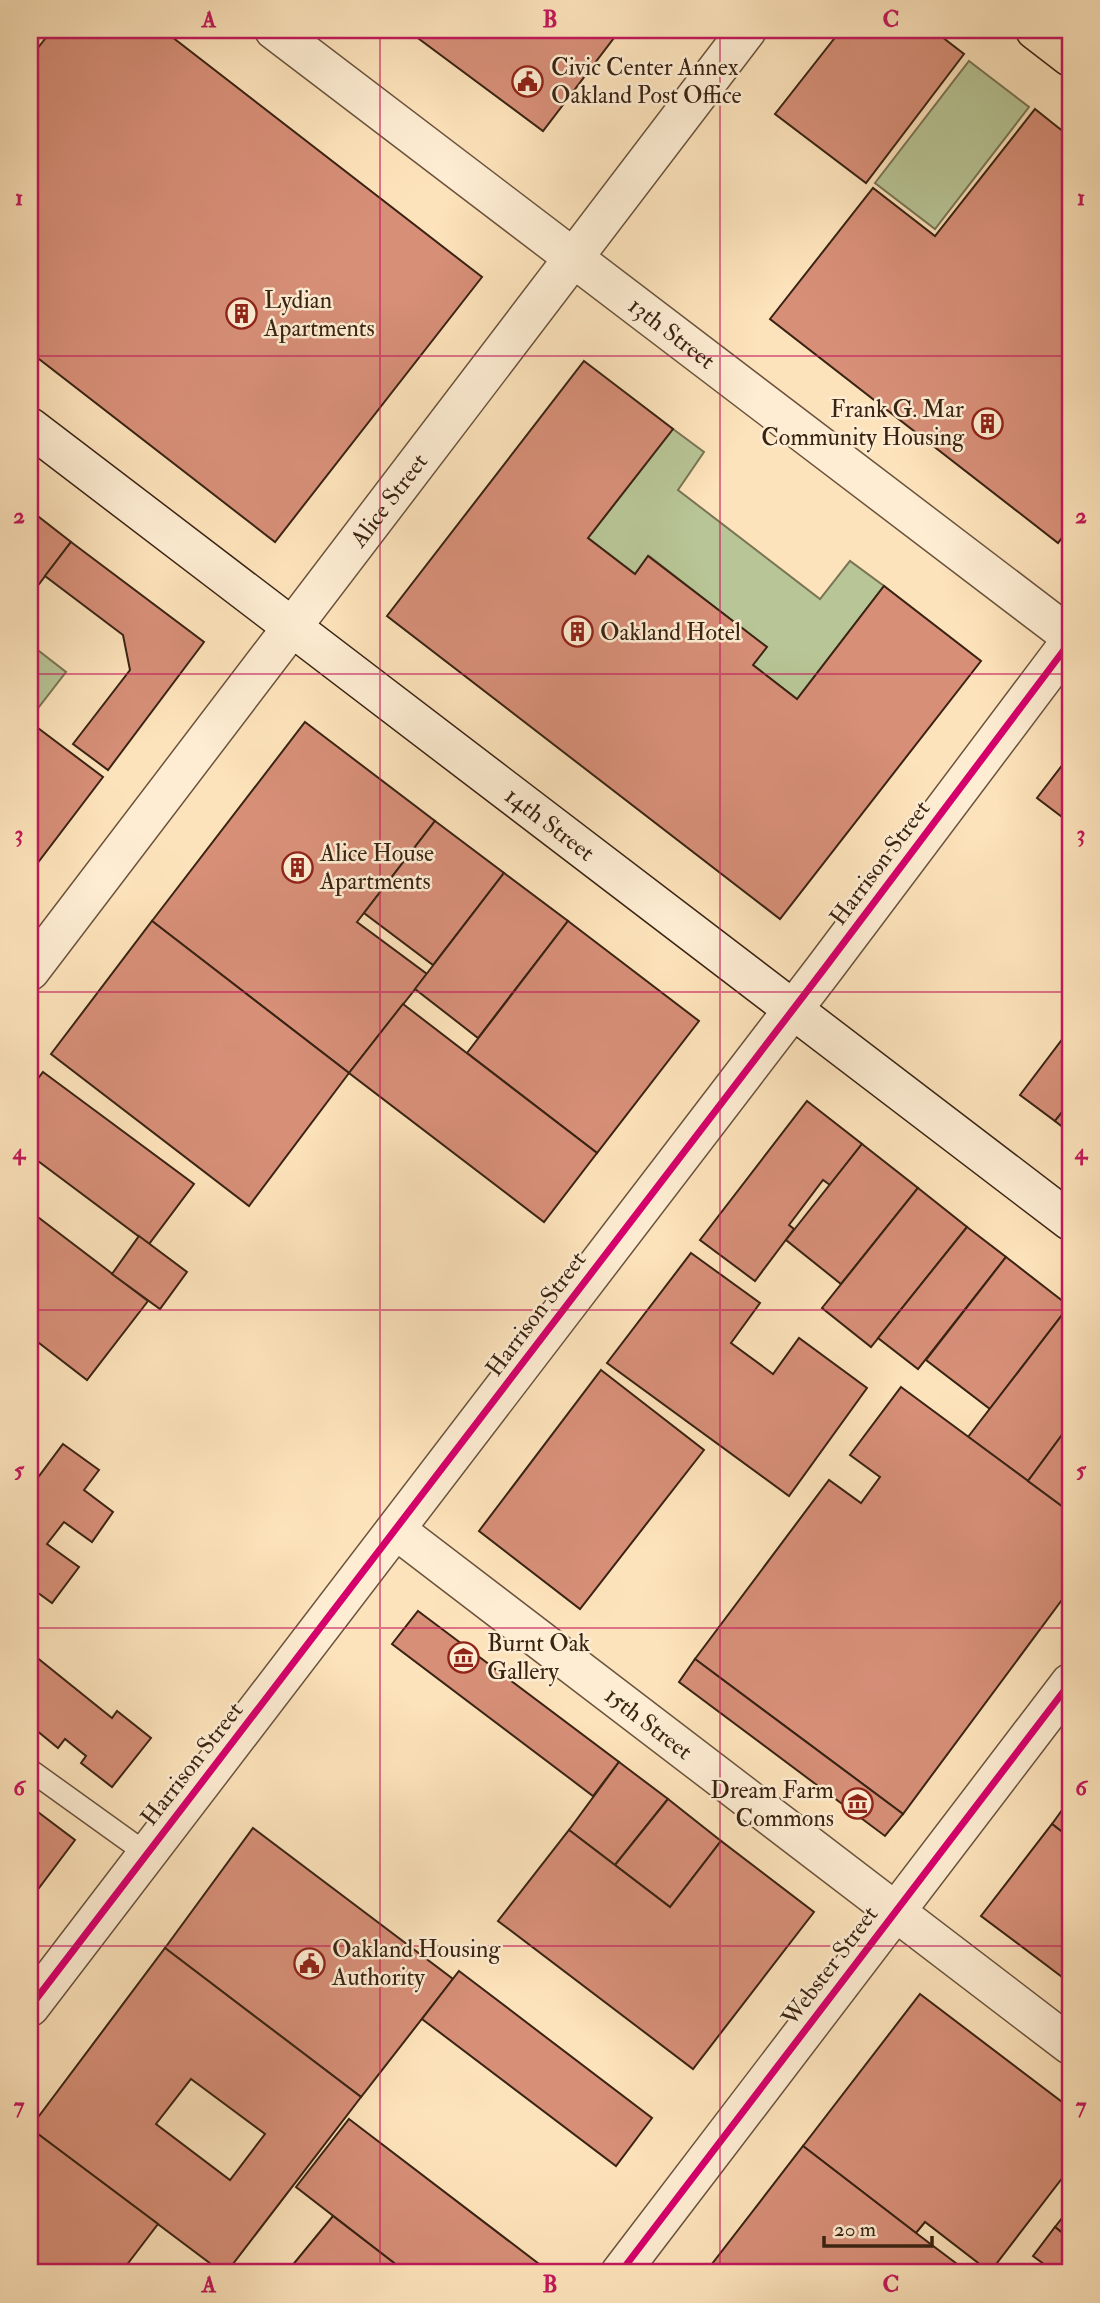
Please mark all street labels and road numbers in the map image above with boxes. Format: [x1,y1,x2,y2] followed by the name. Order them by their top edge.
[622,290,722,376] street label: 13th Street
[342,447,435,554] street label: Alice Street
[499,780,601,868] street label: 14th Street
[823,794,937,932] street label: Harrison Street
[479,1245,593,1383] street label: Harrison Street
[599,1680,699,1767] street label: 15th Street
[134,1696,250,1832] street label: Harrison Street
[774,1900,885,2033] street label: Webster Street

